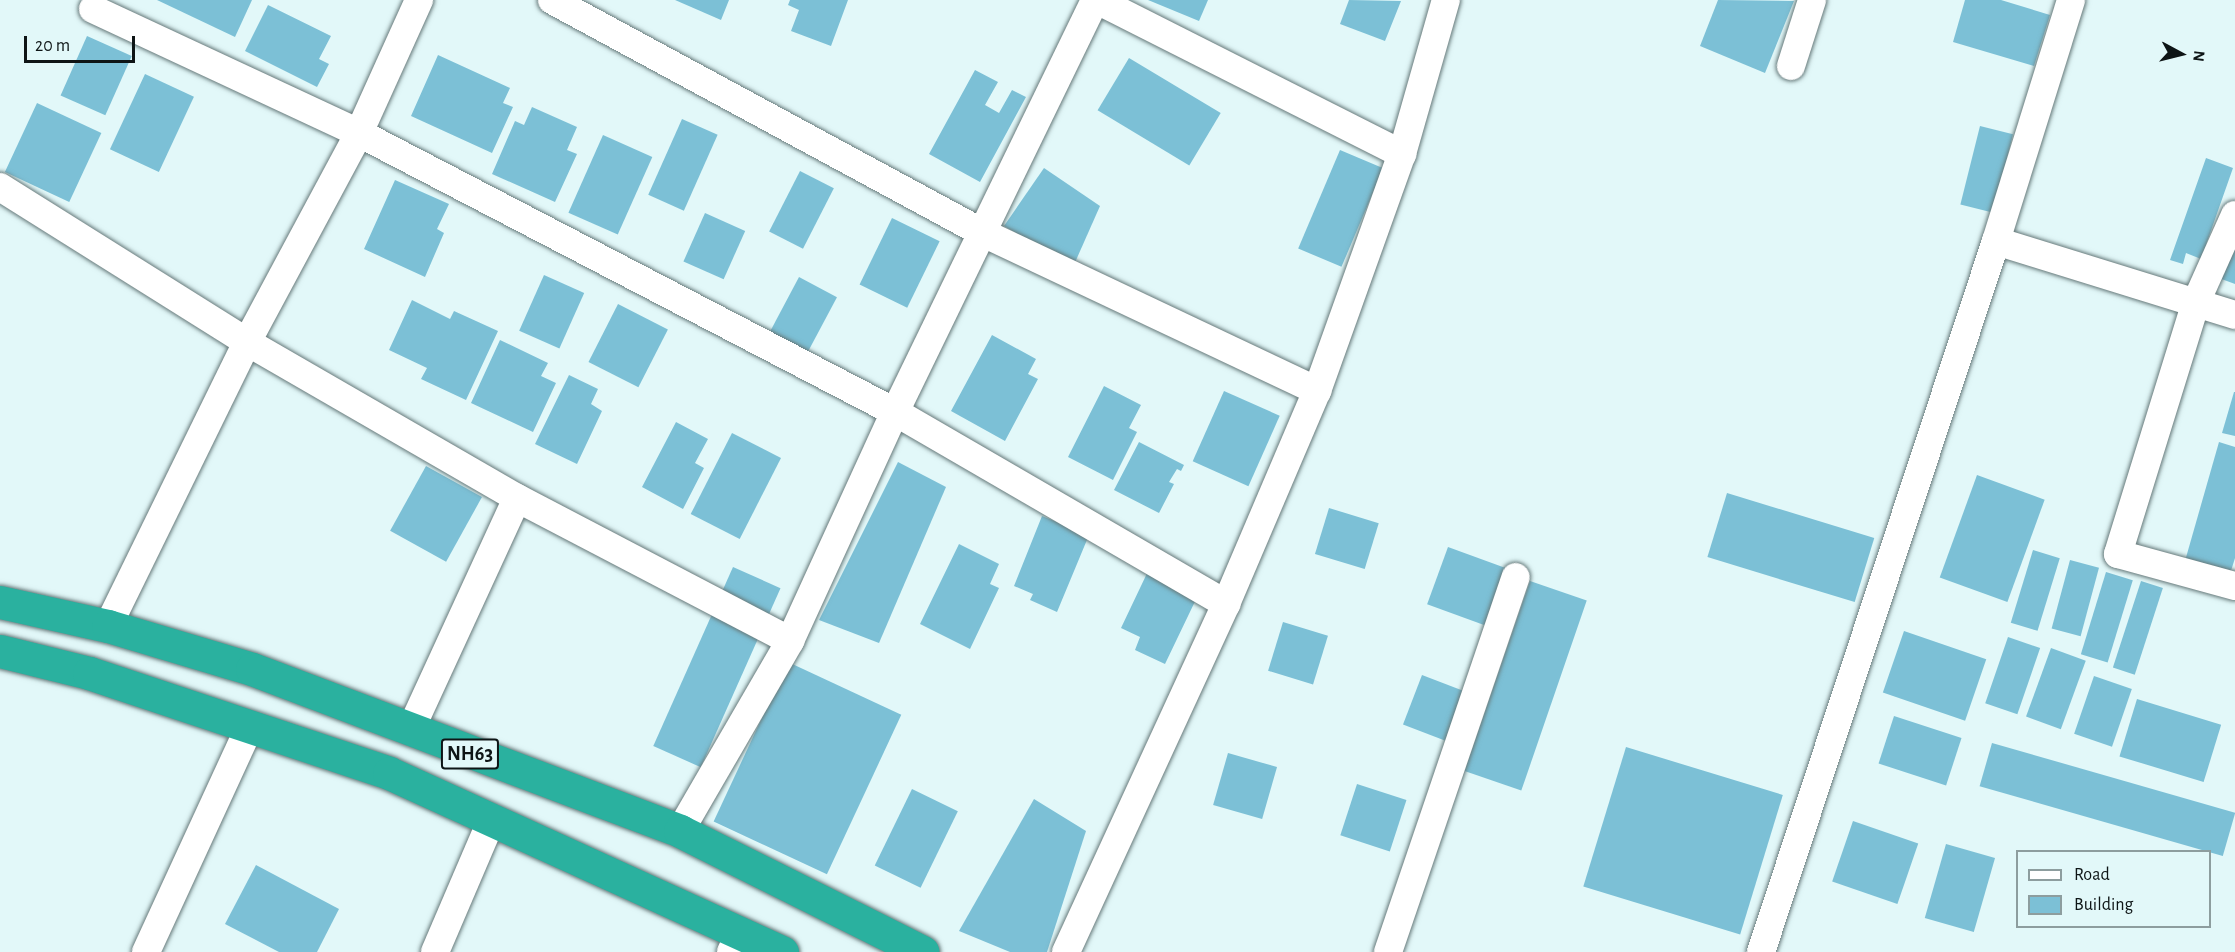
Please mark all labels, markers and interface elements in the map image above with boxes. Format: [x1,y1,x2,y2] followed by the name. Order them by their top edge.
[27,24,138,62] scale bar
[2151,24,2211,84] north arrow
[35,37,70,55] text: 20 m
[2190,50,2207,63] text: N
[440,737,500,771] road number: NH63
[2016,850,2211,928] legend
[2074,866,2110,884] text: Road
[2074,896,2133,914] text: Building

